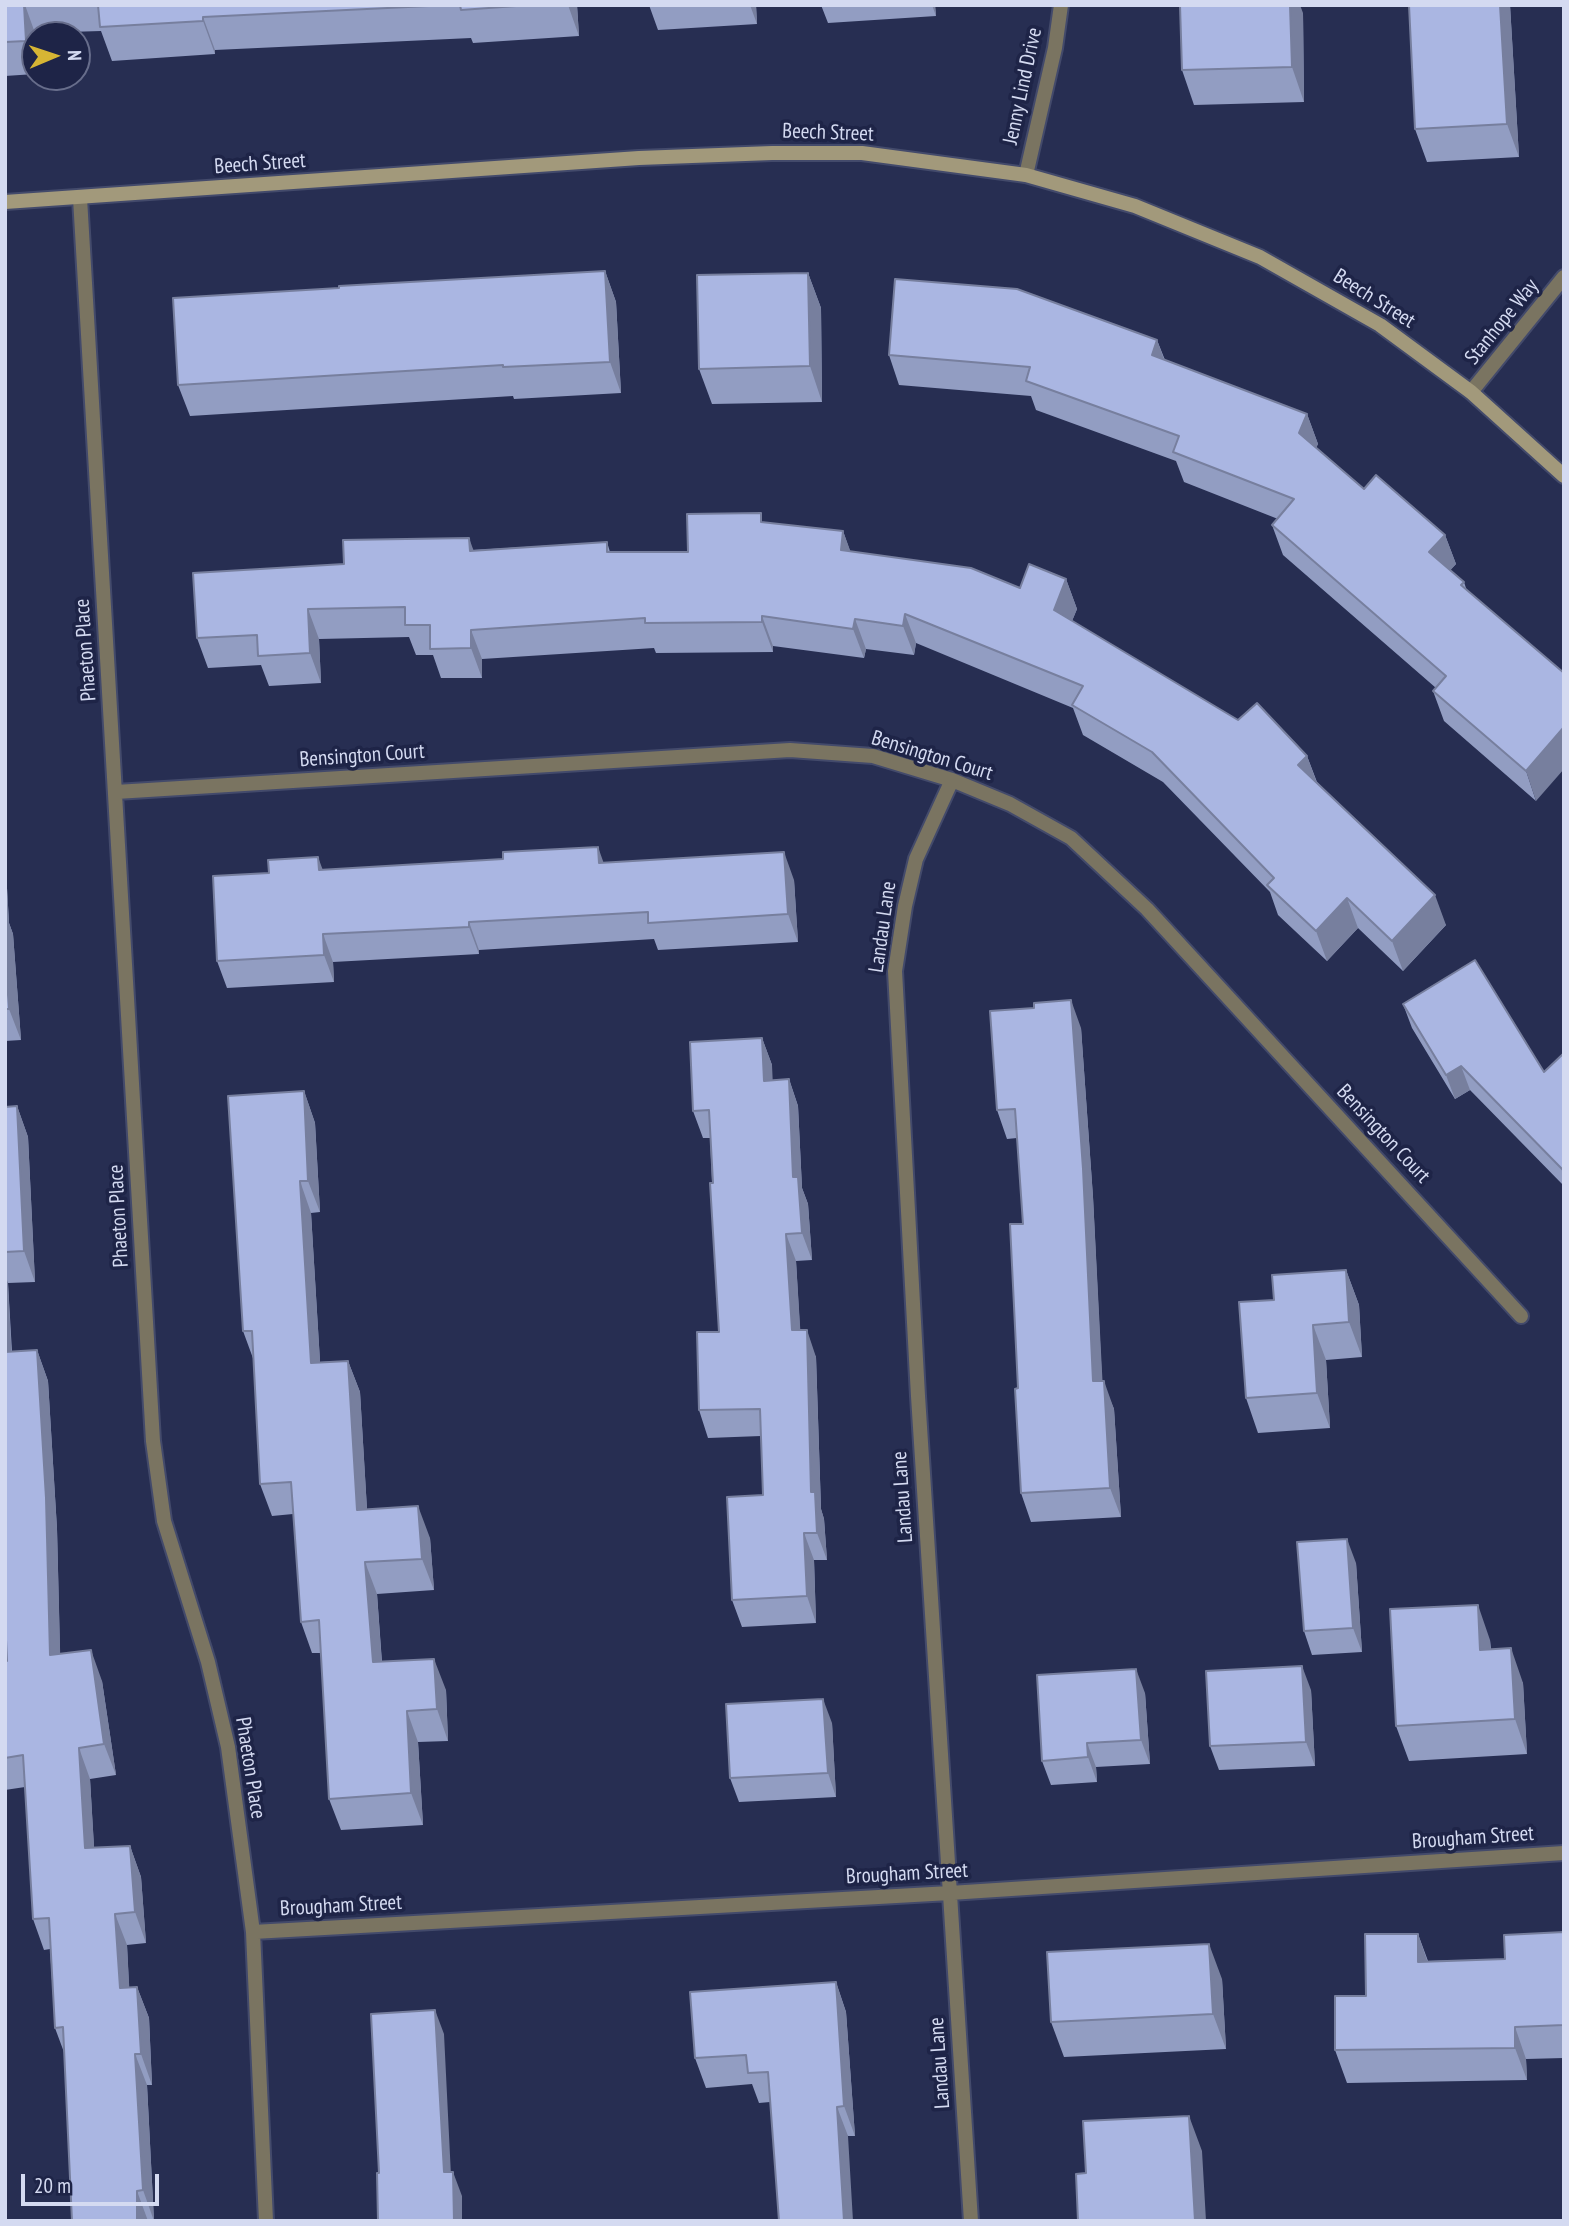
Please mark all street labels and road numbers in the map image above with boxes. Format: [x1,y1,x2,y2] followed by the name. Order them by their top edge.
[998,25,1048,147] street label: Jenny Lind Drive
[782,119,874,147] street label: Beech Street
[213,148,307,180] street label: Beech Street
[1329,264,1419,334] street label: Beech Street
[1460,274,1544,370] street label: Stanhope Way
[70,598,102,702] street label: Phaeton Place
[868,726,996,786] street label: Bensington Court
[299,739,425,773] street label: Bensington Court
[864,880,902,974] street label: Landau Lane
[1331,1080,1435,1188] street label: Bensington Court
[104,1164,134,1268] street label: Phaeton Place
[887,1450,919,1544] street label: Landau Lane
[230,1715,270,1821] street label: Phaeton Place
[1411,1821,1535,1855] street label: Brougham Street
[845,1858,969,1890] street label: Brougham Street
[279,1890,403,1922] street label: Brougham Street
[924,2016,956,2110] street label: Landau Lane

